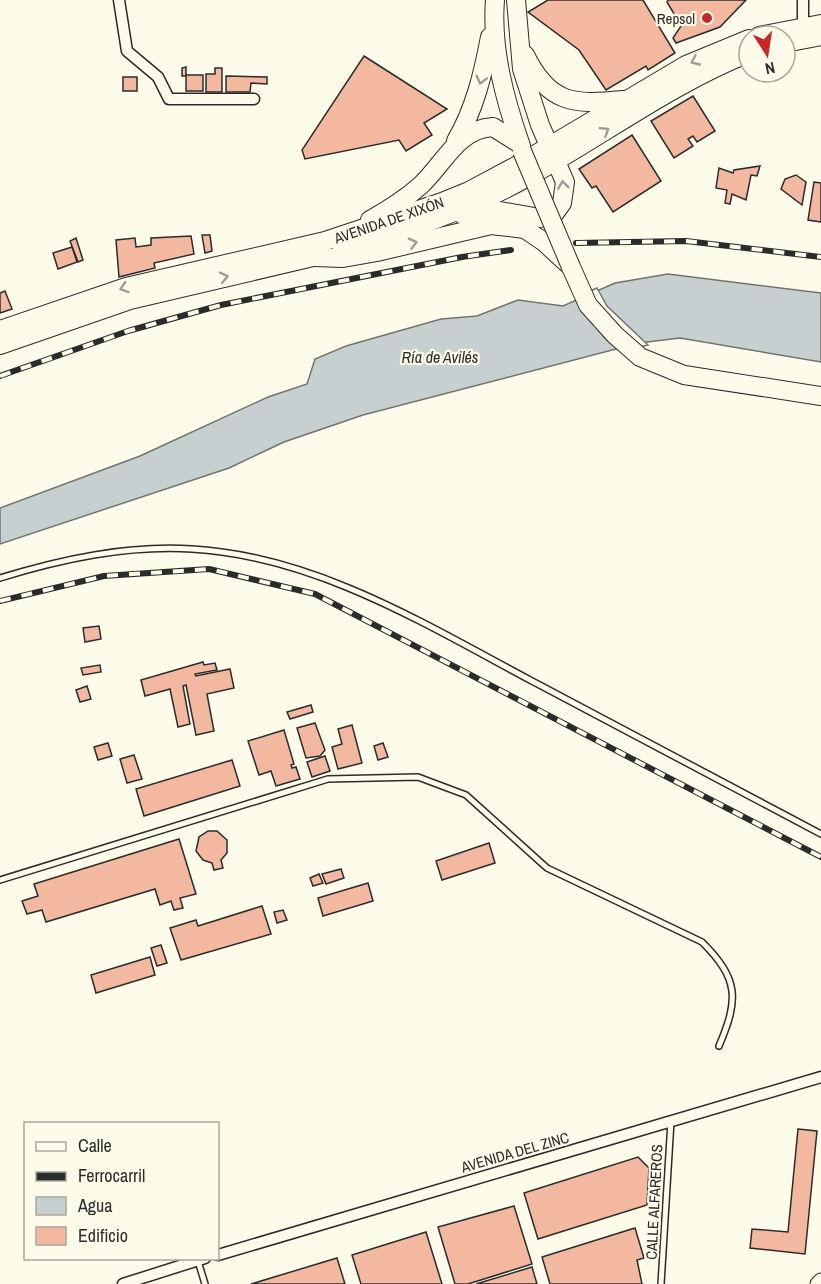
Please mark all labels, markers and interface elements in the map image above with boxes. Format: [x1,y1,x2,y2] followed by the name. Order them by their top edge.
[657,8,695,29] place label: Repsol
[700,11,714,25] marker: Repsol
[737,24,797,84] north arrow
[690,53,701,65] one-way arrow
[763,57,777,80] text: N
[476,75,489,85] one-way arrow
[599,126,609,138] one-way arrow
[557,180,570,190] one-way arrow
[330,191,447,249] street label: AVENIDA DE XIXÓN
[408,238,418,251] one-way arrow
[219,271,229,284] one-way arrow
[119,281,130,293] one-way arrow
[402,346,479,368] water label: Ría de Avilés
[24,1122,219,1260] legend
[458,1127,572,1178] street label: AVENIDA DEL ZINC
[78,1133,112,1158] text: Calle
[640,1144,668,1260] street label: CALLE ALFAREROS
[78,1163,145,1188] text: Ferrocarril
[77,1193,112,1218] text: Agua
[78,1223,128,1248] text: Edificio

